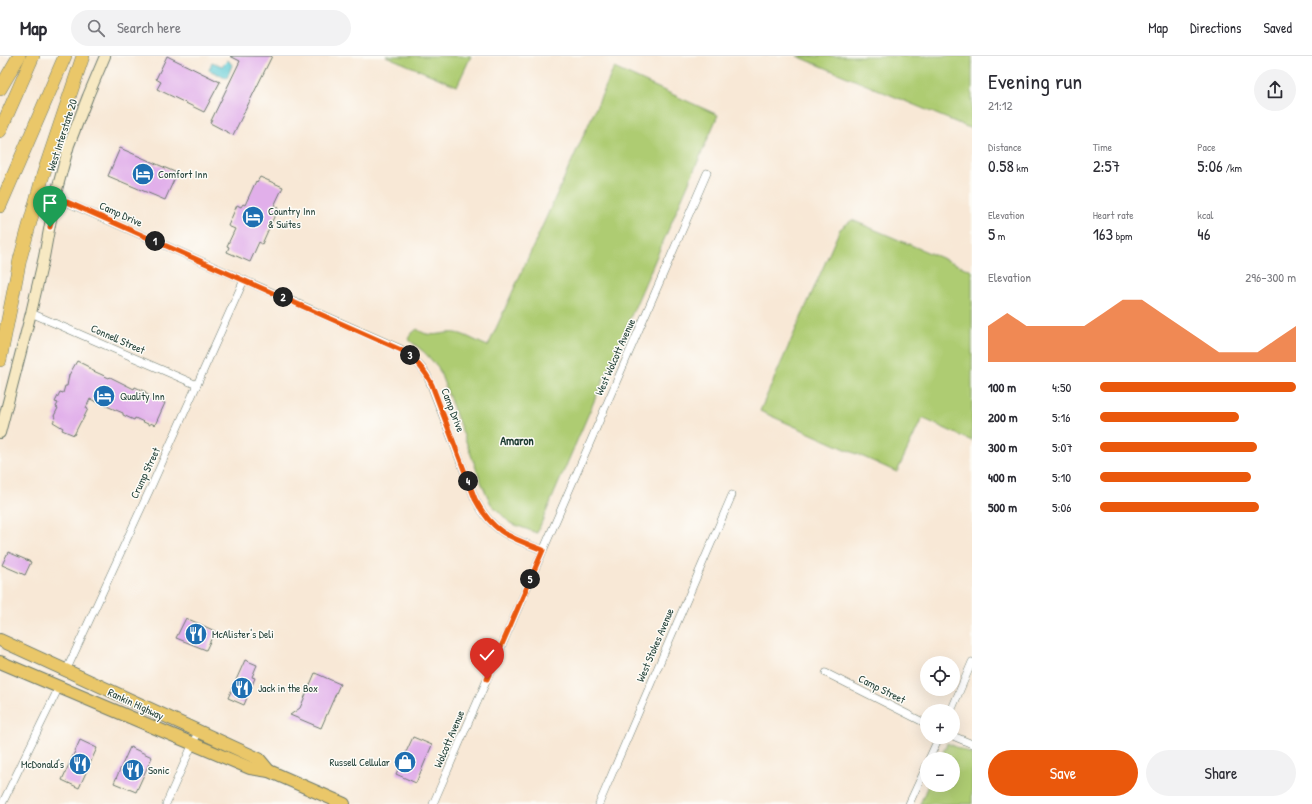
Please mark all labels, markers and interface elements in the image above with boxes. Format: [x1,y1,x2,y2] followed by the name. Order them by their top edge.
[71,10,351,46] search box
[20,15,47,41] text: Map
[85,17,107,39] icon: search
[117,17,181,38] text: Search here
[1148,18,1168,37] text: Map
[1190,18,1241,37] text: Directions
[1263,18,1292,37] text: Saved
[988,66,1082,96] text: Evening run
[1254,69,1296,111] button: share
[988,96,1013,114] text: 21:12
[44,97,80,173] street label: West Interstate 20
[988,140,1022,154] text: Distance
[1093,140,1112,154] text: Time
[1197,140,1216,154] text: Pace
[988,154,1014,177] text: 0.58
[1093,154,1120,177] text: 2:57
[1197,154,1223,177] text: 5:06
[130,161,156,187] hotel icon: Comfort Inn
[1014,161,1028,175] text: km
[1223,161,1242,175] text: /km
[158,167,207,181] place label: Comfort Inn
[33,186,67,227] pin
[39,192,61,214] icon: arrive
[97,198,145,230] street label: Camp Drive
[240,204,266,230] hotel icon: Country Inn & Suites
[268,204,316,231] place label: Country Inn & Suites
[988,208,1025,222] text: Elevation
[1093,208,1134,222] text: Heart rate
[1197,208,1213,222] text: kcal
[988,222,995,245] text: 5
[1093,222,1113,245] text: 163
[1197,222,1211,245] text: 46
[995,229,1005,243] text: m
[1113,229,1132,243] text: bpm
[145,231,165,251] pin: 1
[153,234,157,248] text: 1
[988,268,1031,286] text: Elevation
[1245,268,1296,286] text: 296–300 m
[273,287,293,307] pin: 2
[280,290,286,304] text: 2
[592,316,638,398] street label: West Wolcott Avenue
[89,321,147,357] street label: Connell Street
[400,345,420,365] pin: 3
[408,348,412,362] text: 3
[988,378,1016,396] text: 100 m
[1052,378,1071,396] text: 4:50
[91,383,117,409] hotel icon: Quality Inn
[438,386,468,434] street label: Camp Drive
[120,389,165,403] place label: Quality Inn
[988,408,1018,426] text: 200 m
[1052,408,1070,426] text: 5:16
[500,432,534,449] district label: Amaron
[988,438,1017,456] text: 300 m
[1052,438,1073,456] text: 5:07
[127,445,163,501] street label: Crump Street
[988,468,1016,486] text: 400 m
[1052,468,1071,486] text: 5:10
[458,471,478,491] pin: 4
[466,474,470,488] text: 4
[988,498,1017,516] text: 500 m
[1052,498,1072,516] text: 5:06
[520,569,540,589] pin: 5
[528,572,532,586] text: 5
[633,606,677,684] street label: West Stokes Avenue
[183,621,209,647] restaurant icon: McAlister's Deli
[212,627,274,641] place label: McAlister's Deli
[470,638,504,679] pin
[476,644,498,666] icon: check
[920,656,960,792] map controls
[920,656,960,696] button: locate
[856,671,908,707] street label: Camp Street
[229,675,255,701] restaurant icon: Jack in the Box
[258,681,318,695] place label: Jack in the Box
[106,685,166,723] street label: Rankin Highway
[920,704,960,744] button: +
[431,708,468,770] street label: Wolcott Avenue
[392,749,418,775] shop icon: Russell Cellular
[988,750,1138,796] button: Save
[1146,750,1296,796] button: Share
[67,751,93,777] restaurant icon: McDonald's
[920,752,960,792] button: −
[329,755,391,769] place label: Russell Cellular
[21,757,64,771] place label: McDonald's
[120,757,146,783] restaurant icon: Sonic
[148,763,170,777] place label: Sonic

